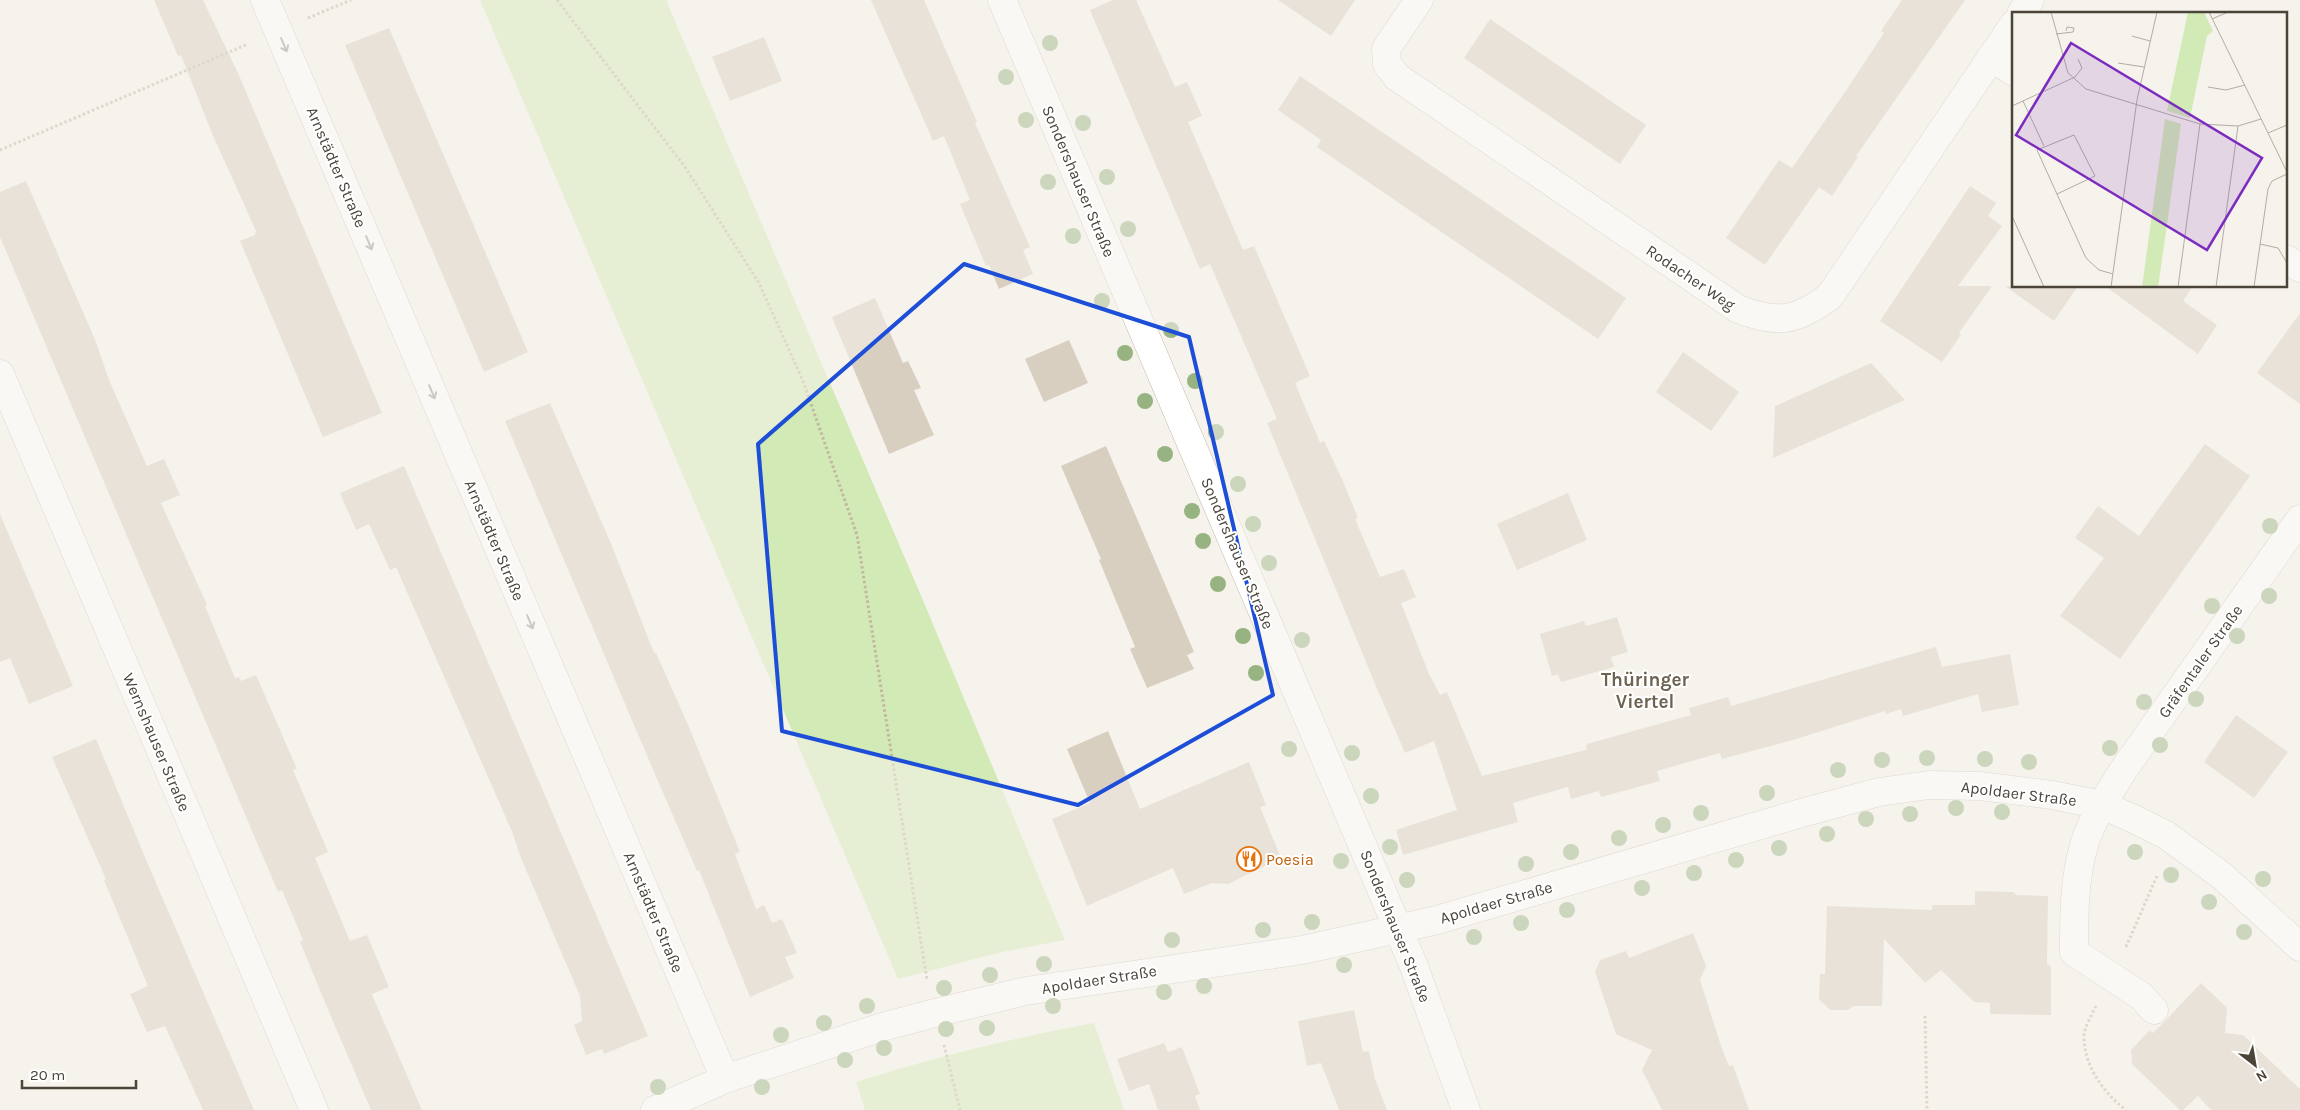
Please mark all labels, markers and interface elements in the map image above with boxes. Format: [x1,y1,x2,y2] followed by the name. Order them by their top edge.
[2012,12,2288,288] inset map
[280,37,290,52] one-way arrow
[1038,103,1119,260] street label: Sondershauser Straße
[302,104,371,231] street label: Arnstädter Straße
[364,235,374,250] one-way arrow
[1642,241,1739,314] street label: Rodacher Weg
[428,384,438,399] one-way arrow
[1197,475,1278,632] street label: Sondershauser Straße
[460,477,529,604] street label: Arnstädter Straße
[2154,601,2247,721] street label: Gräfentaler Straße
[526,614,536,629] one-way arrow
[1601,669,1690,713] district label: Thüringer Viertel
[119,670,194,814] street label: Wernshauser Straße
[1960,777,2078,810] street label: Apoldaer Straße
[1236,846,1262,872] restaurant icon: Poesia
[1356,847,1435,1005] street label: Sondershauser Straße
[619,849,688,976] street label: Arnstädter Straße
[1266,850,1314,869] place label: Poesia
[1438,877,1555,928] street label: Apoldaer Straße
[1040,961,1158,998] street label: Apoldaer Straße
[2230,1040,2280,1090] north arrow
[22,1058,136,1090] scale bar
[30,1066,65,1084] text: 20 m
[2253,1066,2270,1086] text: N

